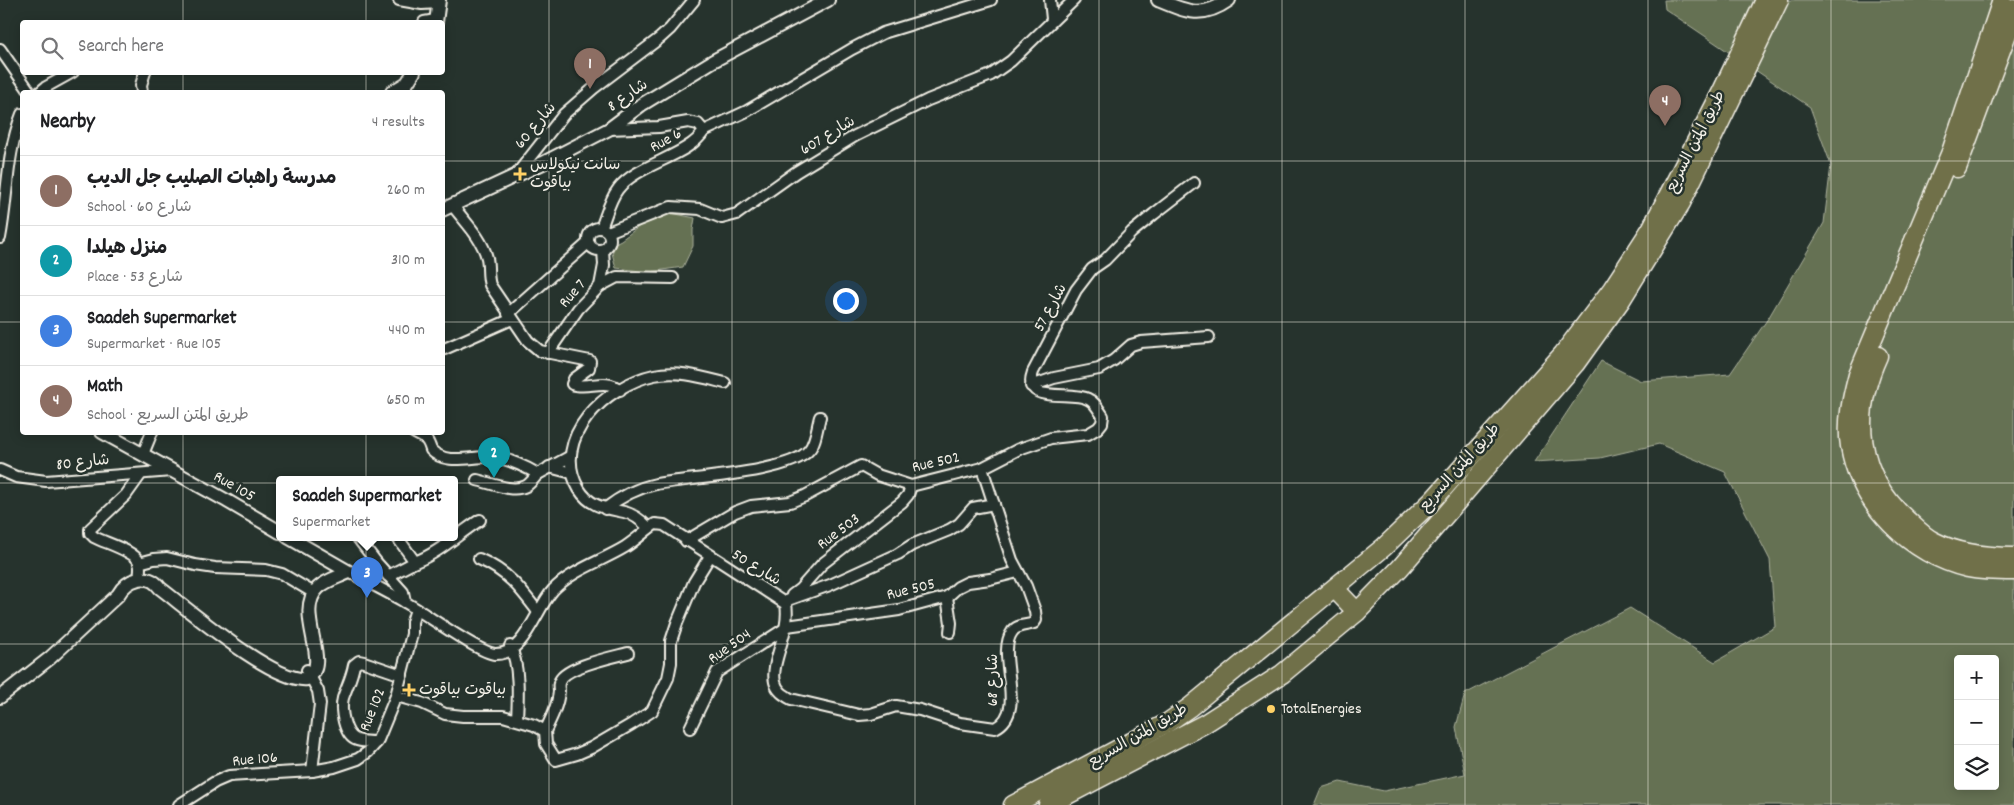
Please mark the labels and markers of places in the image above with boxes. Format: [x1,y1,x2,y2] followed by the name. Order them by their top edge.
[574,48,606,89] pin: 1
[1649,85,1681,126] pin: 4
[530,154,620,195] place label: سانت نيكولاس بياقوت
[514,168,526,180] marker: سانت نيكولاس بياقوت
[478,437,510,478] pin: 2
[351,557,383,598] pin: 3
[419,679,506,702] place label: بياقوت بياقوت
[403,684,415,696] marker: بياقوت بياقوت
[1281,698,1362,721] place label: TotalEnergies
[1265,703,1277,715] marker: TotalEnergies

